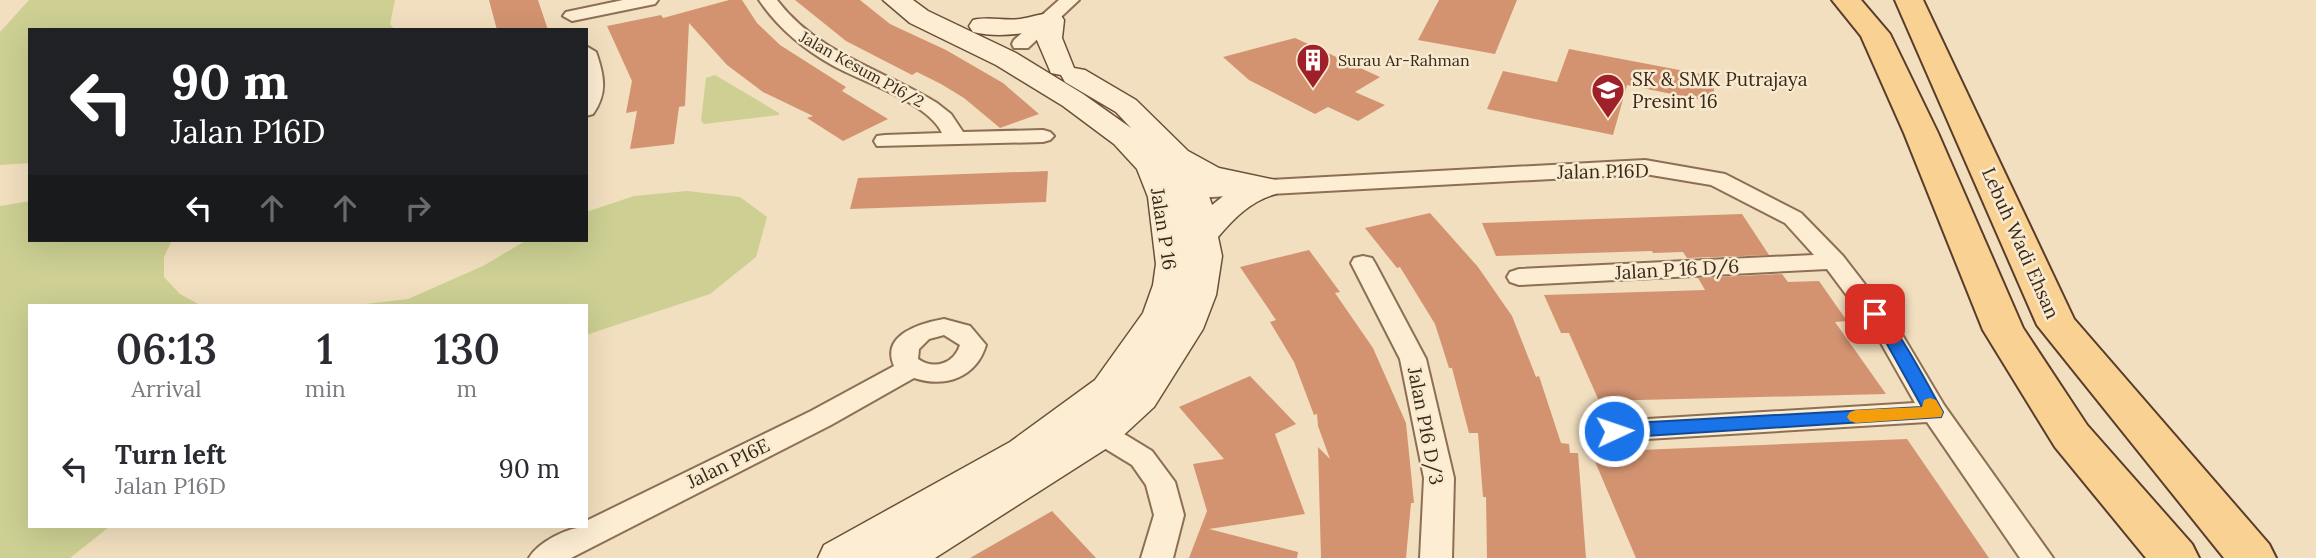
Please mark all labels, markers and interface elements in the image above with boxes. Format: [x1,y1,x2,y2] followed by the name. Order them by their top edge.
[795,26,928,112] street label: Jalan Kesum P16/2
[1294,41,1332,90] building icon: Surau Ar-Rahman
[171,50,288,112] text: 90 m
[1338,50,1470,70] place label: Surau Ar-Rahman
[56,56,147,147] icon: left
[1632,67,1808,113] place label: SK & SMK Putrajaya Presint 16
[1589,71,1627,120] school or university icon: SK & SMK Putrajaya Presint 16
[171,111,325,152] text: Jalan P16D
[1556,158,1649,184] street label: Jalan P16D
[1977,164,2065,322] street label: Lebuh Wadi Ehsan
[1146,185,1182,272] street label: Jalan P 16
[180,189,218,227] icon: left
[253,189,291,227] icon: ahead
[326,189,364,227] icon: ahead
[399,189,437,227] icon: right
[1613,254,1740,285] street label: Jalan P 16 D/6
[1845,284,1905,344] pin
[1856,295,1894,333] icon: arrive
[116,322,217,376] text: 06:13
[317,322,334,376] text: 1
[434,322,500,376] text: 130
[1402,364,1449,487] street label: Jalan P16 D/3
[131,374,202,403] text: Arrival
[305,374,346,403] text: min
[457,374,477,403] text: m
[1577,394,1651,468] position arrow
[682,433,773,494] street label: Jalan P16E
[115,438,226,471] text: Turn left
[56,450,94,488] icon: left
[499,452,560,485] text: 90 m
[115,471,226,500] text: Jalan P16D

